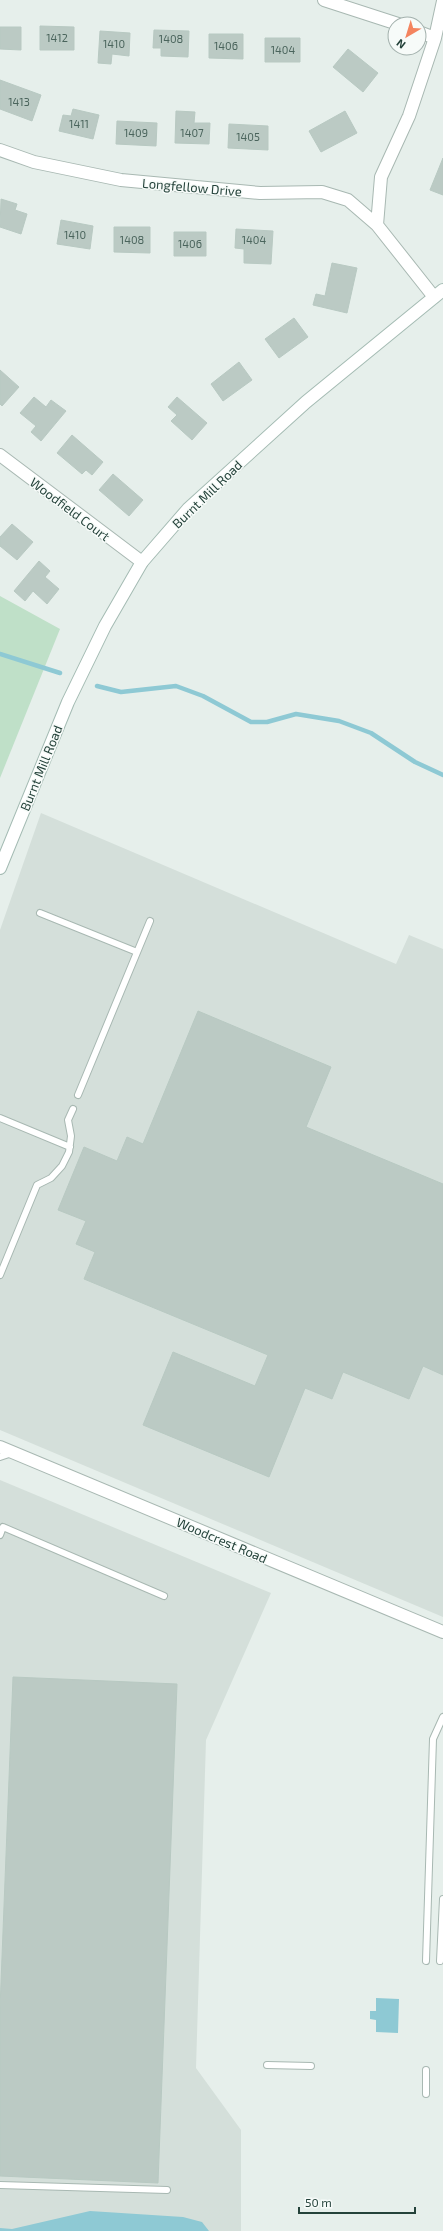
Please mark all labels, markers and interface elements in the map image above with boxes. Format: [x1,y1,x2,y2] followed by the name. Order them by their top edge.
[387,16,427,56] north arrow
[46,31,68,44] house number: 1412
[159,32,183,45] house number: 1408
[103,37,125,50] house number: 1410
[393,37,408,52] text: N
[214,39,238,52] house number: 1406
[271,43,296,56] house number: 1404
[8,95,30,108] house number: 1413
[69,117,89,130] house number: 1411
[124,126,148,139] house number: 1409
[180,126,204,139] house number: 1407
[236,130,260,143] house number: 1405
[142,175,242,199] street label: Longfellow Drive
[64,228,86,241] house number: 1410
[120,233,144,246] house number: 1408
[242,233,267,246] house number: 1404
[178,237,202,250] house number: 1406
[169,457,245,531] street label: Burnt Mill Road
[27,474,113,544] street label: Woodfield Court
[17,723,65,813] street label: Burnt Mill Road
[174,1514,270,1566] street label: Woodcrest Road
[299,2189,415,2215] scale bar
[305,2195,332,2209] text: 50 m

